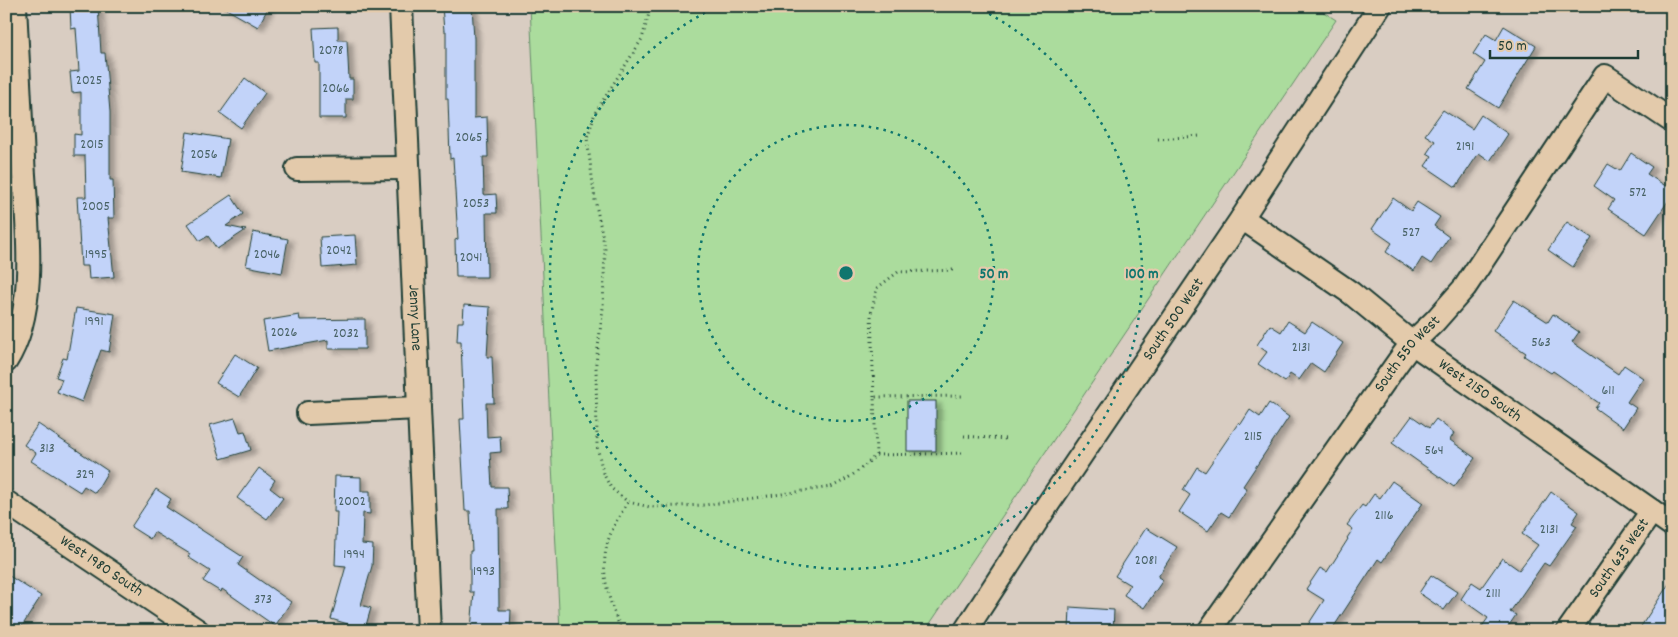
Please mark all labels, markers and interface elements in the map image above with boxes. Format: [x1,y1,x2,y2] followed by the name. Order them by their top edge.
[1490,28,1638,60] scale bar
[1498,36,1527,58] text: 50 m
[319,41,344,61] house number: 2078
[76,71,102,91] house number: 2025
[322,79,350,99] house number: 2066
[455,128,483,148] house number: 2065
[80,135,104,155] house number: 2015
[1456,137,1474,157] house number: 2191
[190,145,218,165] house number: 2056
[1629,183,1647,203] house number: 572
[463,194,489,214] house number: 2053
[82,197,110,217] house number: 2005
[1402,223,1420,243] house number: 527
[326,241,352,261] house number: 2042
[85,245,107,265] house number: 1995
[254,245,280,265] house number: 2046
[460,248,482,268] house number: 2041
[837,264,855,282] centre of rings
[980,264,1008,286] text: 50 m
[1125,264,1159,286] text: 100 m
[1137,273,1210,365] street label: South 500 West
[402,284,428,351] street label: Jenny Lane
[1369,310,1446,397] street label: South 550 West
[85,312,103,332] house number: 1991
[271,323,297,343] house number: 2026
[333,324,359,344] house number: 2032
[1531,333,1551,353] house number: 563
[1292,338,1310,358] house number: 2131
[1433,353,1526,428] street label: West 2150 South
[1602,381,1615,401] house number: 611
[1244,427,1262,447] house number: 2115
[39,439,55,459] house number: 313
[1424,441,1444,461] house number: 564
[76,465,94,485] house number: 329
[338,492,366,512] house number: 2002
[1374,506,1394,526] house number: 2116
[1583,513,1655,603] street label: South 635 West
[1540,520,1558,540] house number: 2131
[55,530,148,603] street label: West 1980 South
[343,545,365,565] house number: 1994
[1135,551,1157,571] house number: 2081
[473,562,495,582] house number: 1993
[1485,584,1501,604] house number: 2111
[254,590,272,610] house number: 373

